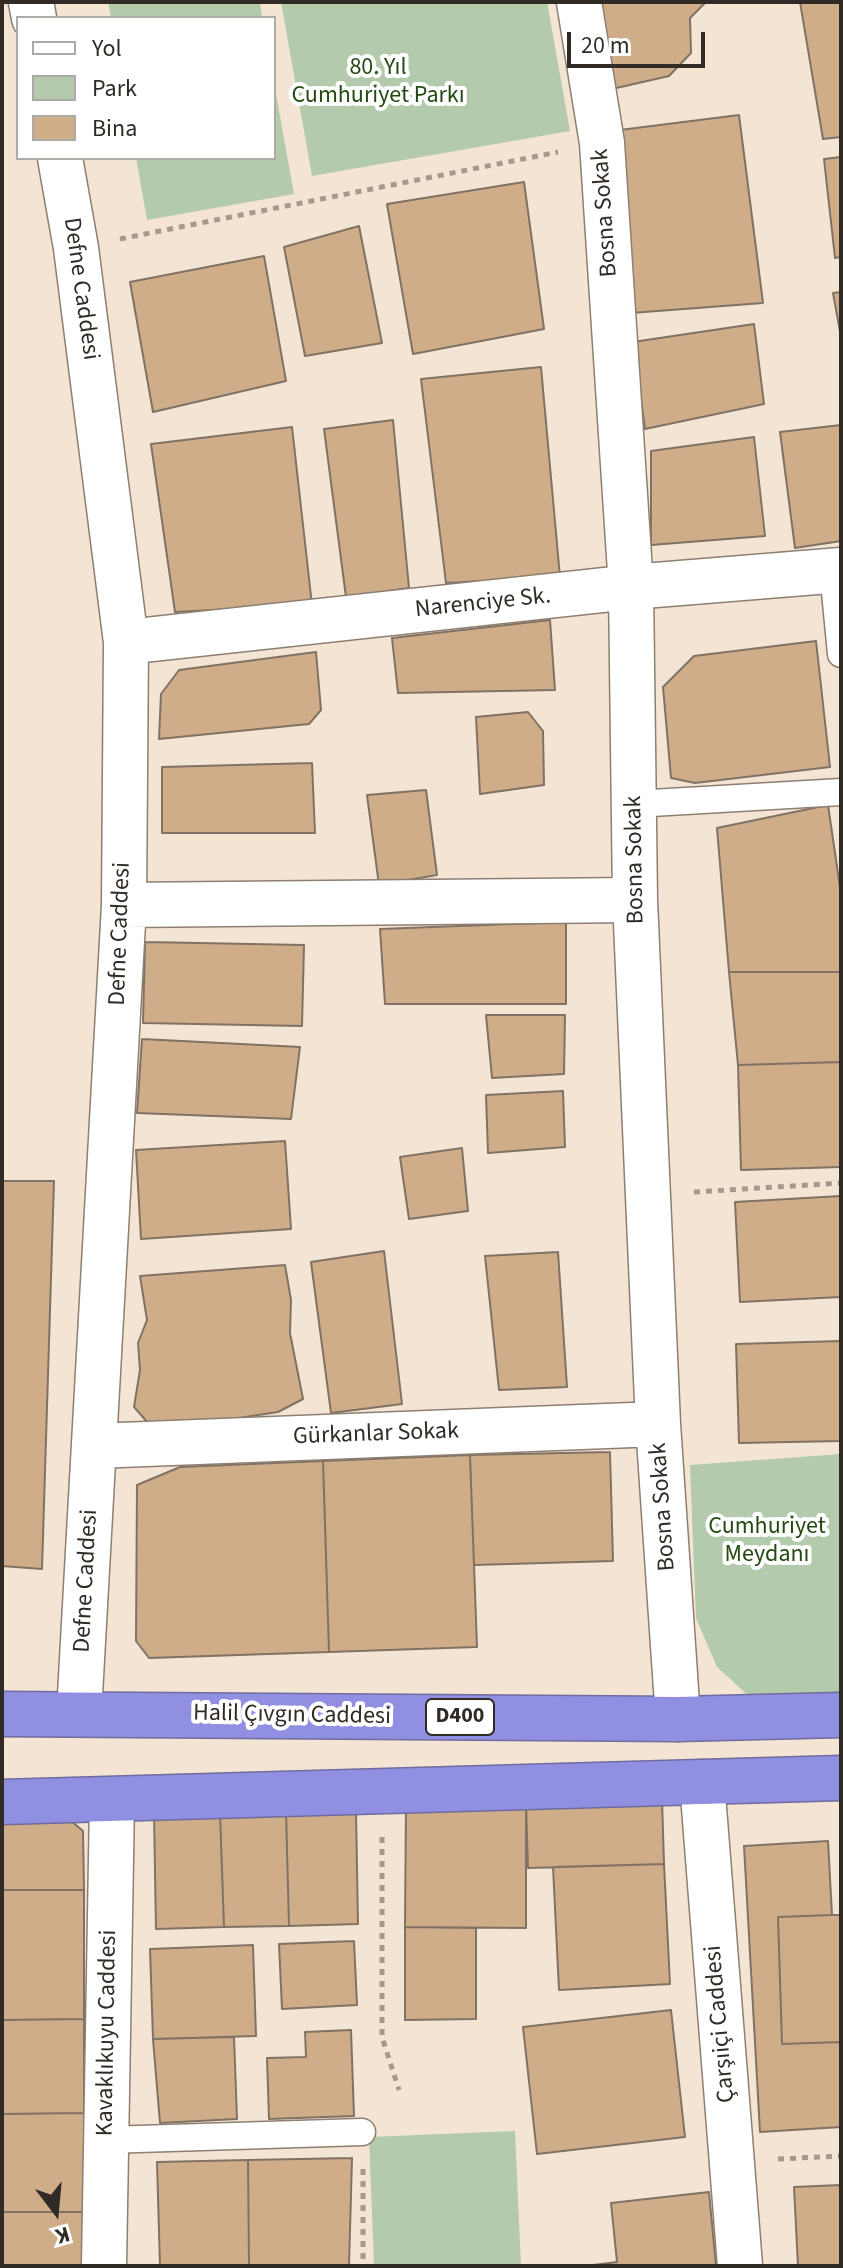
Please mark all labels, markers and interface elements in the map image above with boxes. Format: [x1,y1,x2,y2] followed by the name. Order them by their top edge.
[16,16,276,160] legend
[571,16,709,66] scale bar
[581,28,630,63] text: 20 m
[92,31,122,66] text: Yol
[291,55,465,111] park label: 80. Yıl Cumhuriyet Parkı
[92,71,137,106] text: Park
[92,111,137,146] text: Bina
[587,148,625,278] street label: Bosna Sokak
[56,216,104,362] street label: Defne Caddesi
[414,583,552,625] street label: Narenciye Sk.
[620,795,652,925] street label: Bosna Sokak
[104,862,138,1006] street label: Defne Caddesi
[293,1418,459,1452] street label: Gürkanlar Sokak
[645,1442,683,1572] street label: Bosna Sokak
[69,1508,105,1654] street label: Defne Caddesi
[708,1514,826,1570] park label: Cumhuriyet Meydanı
[426,1699,494,1735] road number: D400
[193,1700,391,1732] street label: Halil Çıvgın Caddesi
[92,1929,124,2137] street label: Kavaklıkuyu Caddesi
[700,1944,742,2104] street label: Çarşıiçi Caddesi
[16,2172,96,2252] north arrow
[52,2218,74,2252] text: K

